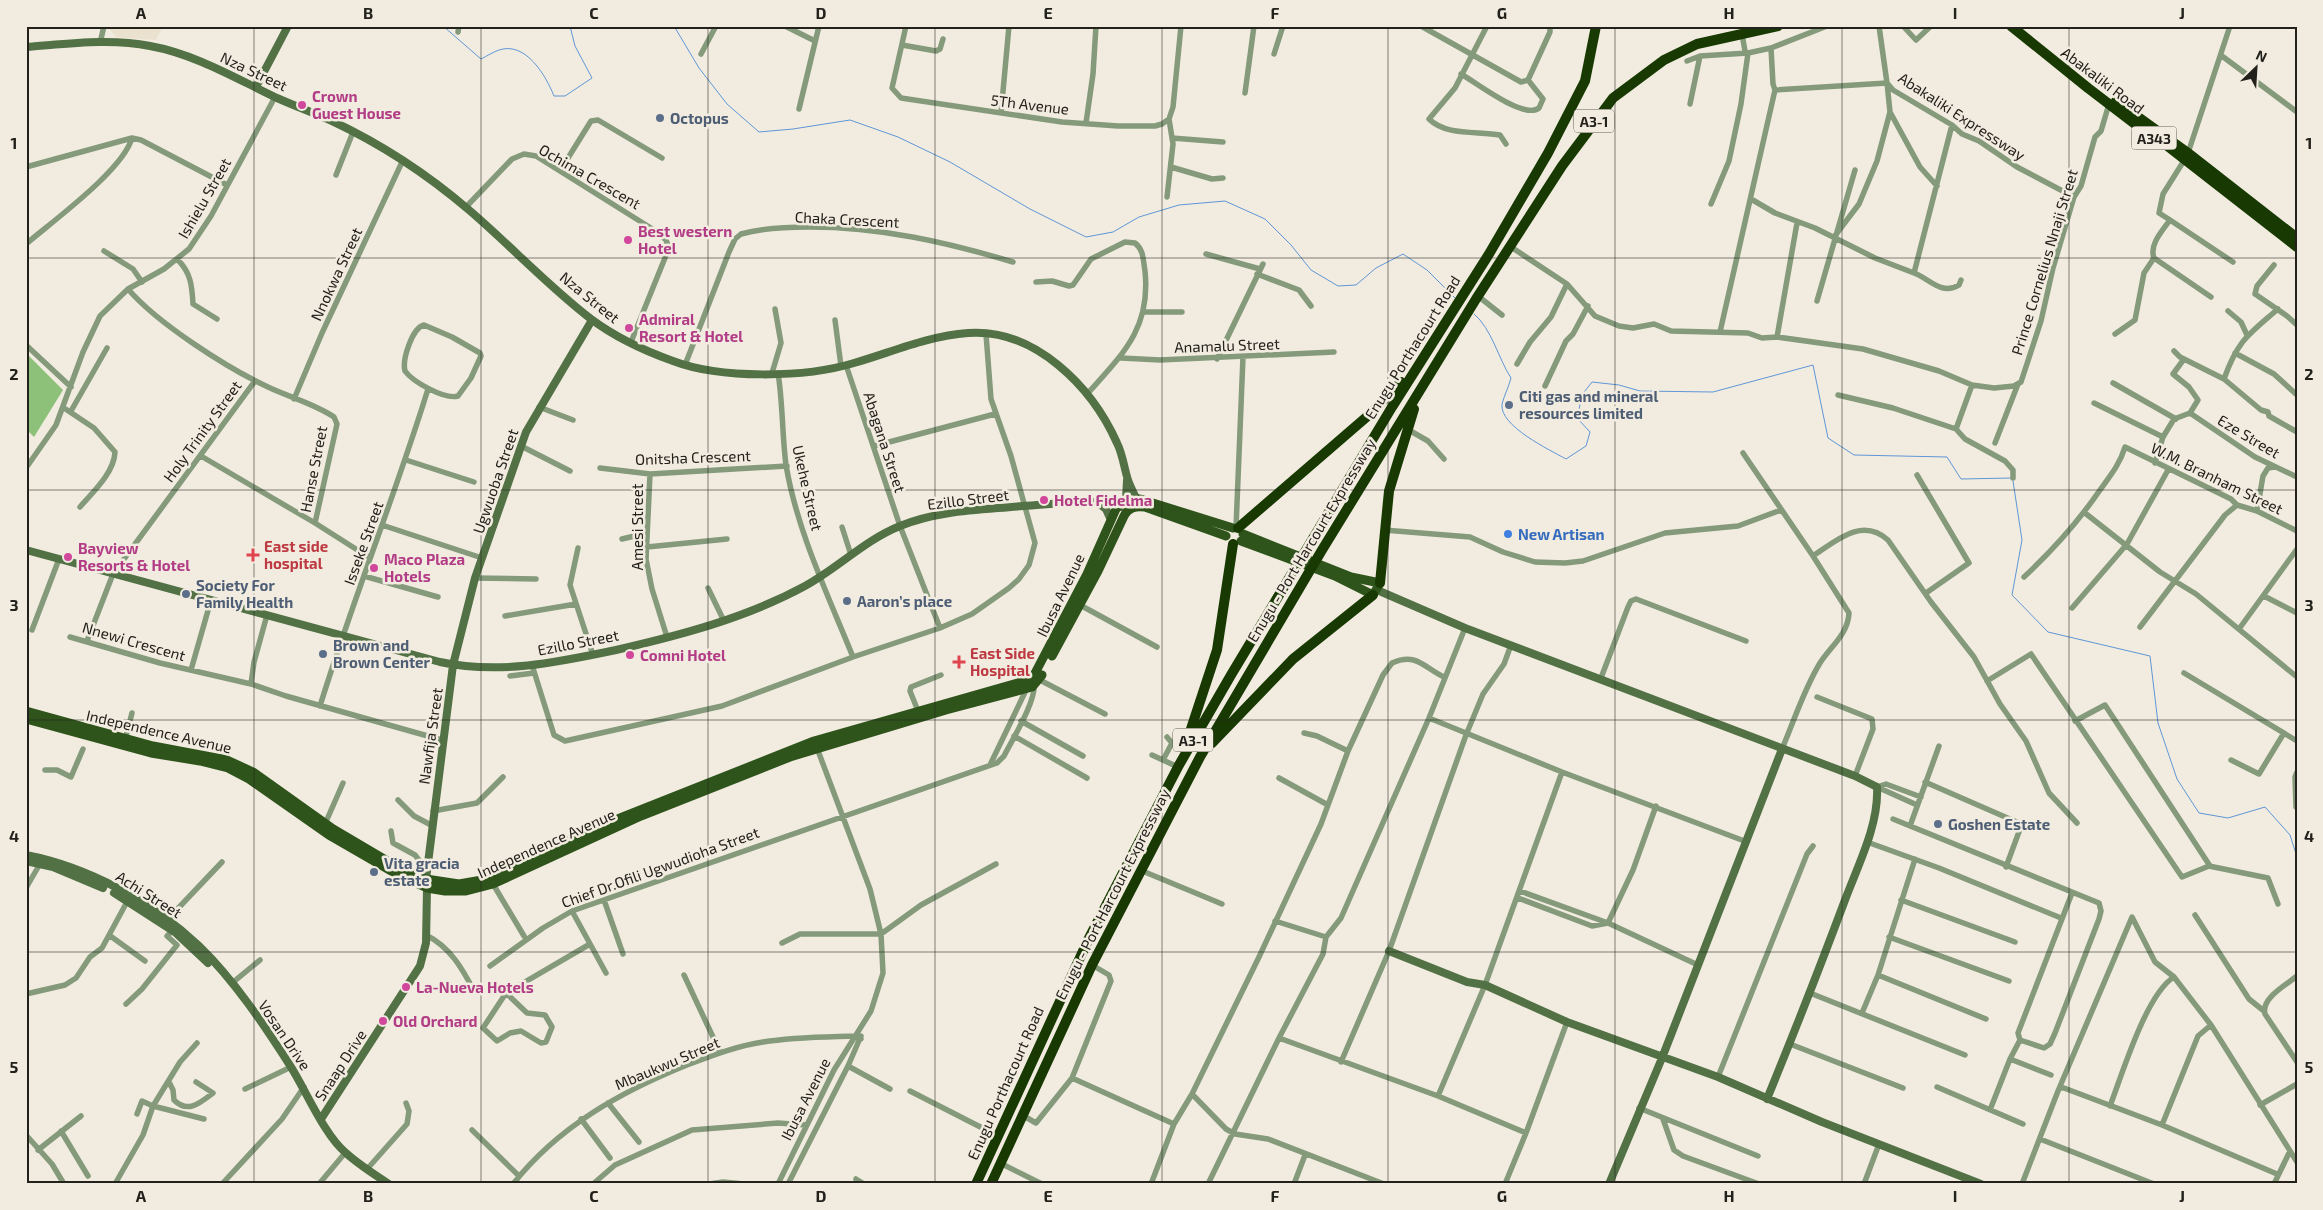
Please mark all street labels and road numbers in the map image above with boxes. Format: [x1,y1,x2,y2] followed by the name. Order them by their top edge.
[2058,43,2148,117] street label: Abakaliki Road
[218,48,290,94] street label: Nza Street
[1895,68,2029,164] street label: Abakaliki Expressway
[990,90,1070,118] street label: 5Th Avenue
[1574,110,1614,132] road number: A3-1
[2132,126,2176,150] road number: A343
[536,140,644,212] street label: Ochima Crescent
[174,154,234,242] street label: Ishielu Street
[2007,167,2082,357] street label: Prince Cornelius Nnaji Street
[794,207,900,231] street label: Chaka Crescent
[306,224,366,324] street label: Nnokwa Street
[557,268,624,327] street label: Nza Street
[1360,272,1464,422] street label: Enugu Porthacourt Road
[1174,334,1280,356] street label: Anamalu Street
[159,376,245,485] street label: Holy Trinity Street
[860,389,910,495] street label: Abagana Street
[2215,410,2284,462] street label: Eze Street
[296,424,330,514] street label: Hanse Street
[469,426,521,536] street label: Ugwuoba Street
[1243,435,1379,645] street label: Enugu - Port Harcourt Expressway
[2148,438,2286,518] street label: W.M. Branham Street
[789,443,827,533] street label: Ukehe Street
[635,446,751,468] street label: Onitsha Crescent
[628,483,646,570] street label: Amesi Street
[926,485,1010,513] street label: Ezillo Street
[340,498,387,587] street label: Isseke Street
[1032,551,1088,639] street label: Ibusa Avenue
[80,618,188,664] street label: Nnewi Crescent
[536,625,620,659] street label: Ezillo Street
[414,686,447,786] street label: Nawfija Street
[85,706,233,756] street label: Independence Avenue
[1173,728,1213,752] road number: A3-1
[1051,785,1173,1003] street label: Enugu - Port Harcourt Expressway
[474,805,618,881] street label: Independence Avenue
[559,823,762,911] street label: Chief Dr.Ofili Ugwudioha Street
[113,867,185,921] street label: Achi Street
[255,997,315,1073] street label: Vosan Drive
[963,1004,1047,1162] street label: Enugu Porthacourt Road
[310,1026,370,1104] street label: Snaap Drive
[612,1033,722,1093] street label: Mbaukwu Street
[777,1055,833,1143] street label: Ibusa Avenue

